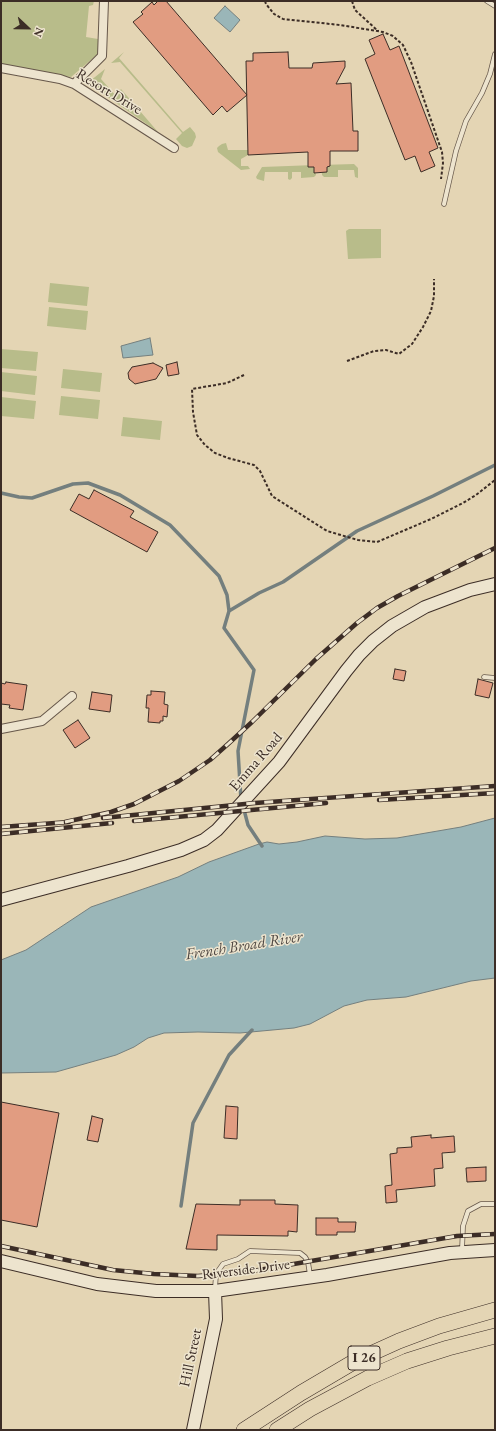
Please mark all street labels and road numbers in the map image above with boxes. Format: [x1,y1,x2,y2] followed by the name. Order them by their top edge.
[73,65,145,119] street label: Resort Drive
[226,729,286,795] street label: Emma Road
[201,1256,291,1284] street label: Riverside Drive
[176,1327,206,1389] street label: Hill Street
[348,1346,380,1370] road number: I 26

